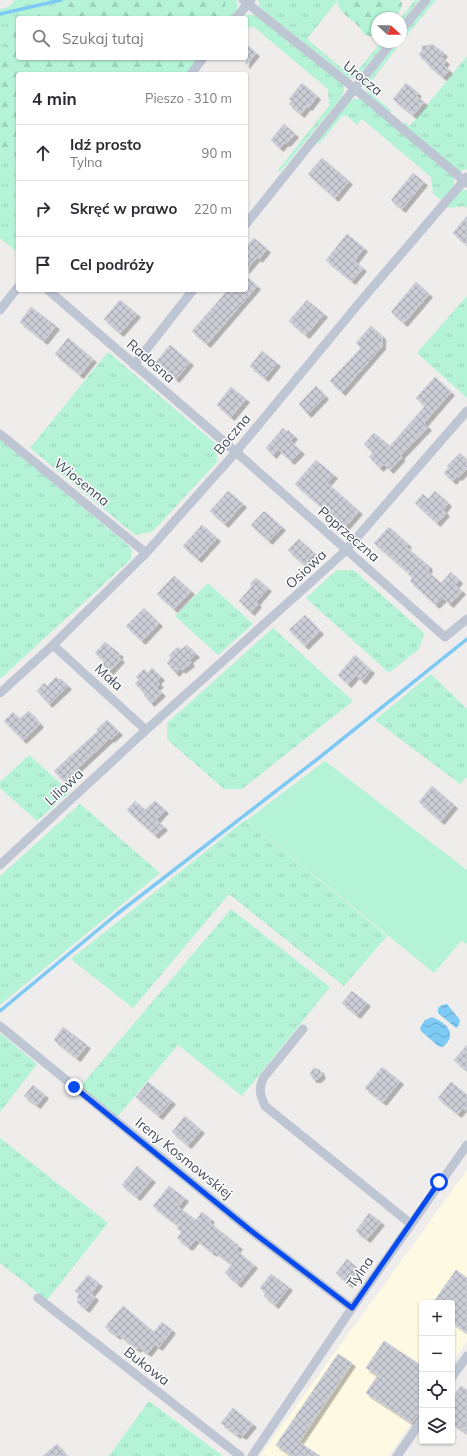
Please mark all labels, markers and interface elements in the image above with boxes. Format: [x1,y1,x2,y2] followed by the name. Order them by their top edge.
[371,12,407,48] north arrow
[16,16,248,60] search box
[30,27,52,49] icon: search
[62,29,144,48] text: Szukaj tutaj
[340,57,386,99] street label: Urocza
[32,88,77,109] text: 4 min
[145,90,232,106] text: Pieszo · 310 m
[70,135,141,154] text: Idź prosto
[32,142,54,164] icon: ahead
[202,145,232,161] text: 90 m
[70,154,102,170] text: Tylna
[32,198,54,220] icon: right
[70,199,177,218] text: Skręć w prawo
[194,201,232,217] text: 220 m
[32,254,54,276] icon: arrive
[70,255,154,274] text: Cel podróży
[123,335,179,387] street label: Radosna
[210,410,254,458] street label: Boczna
[51,454,113,510] street label: Wiosenna
[314,502,384,566] street label: Poprzeczna
[282,546,330,592] street label: Osiowa
[91,660,127,694] street label: Mała
[41,765,87,809] street label: Liliowa
[65,1078,83,1096] route end
[132,1113,236,1203] street label: Ireny Kosmowskiej
[430,1173,448,1191] route start
[343,1253,377,1291] street label: Tylna
[419,1300,455,1444] map controls
[419,1300,455,1336] button: +
[419,1336,455,1372] button: −
[121,1343,173,1389] street label: Bukowa
[419,1372,455,1408] button: locate
[419,1408,455,1444] button: layers

